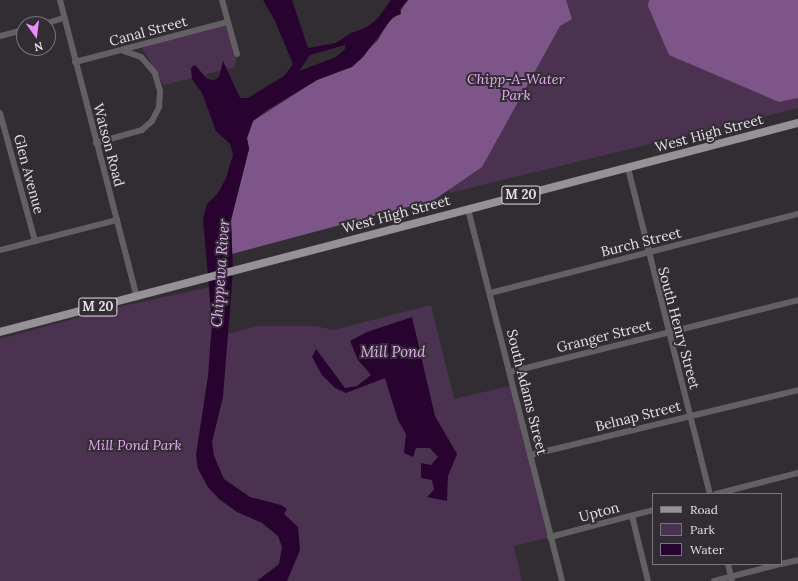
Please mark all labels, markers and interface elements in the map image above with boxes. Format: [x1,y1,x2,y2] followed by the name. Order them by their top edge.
[107,13,189,49] street label: Canal Street
[16,16,56,56] north arrow
[33,39,44,54] text: N
[467,71,565,104] park label: Chipp-A-Water Park
[90,102,128,188] street label: Watson Road
[653,111,765,155] street label: West High Street
[10,132,48,216] street label: Glen Avenue
[501,184,541,206] road number: M 20
[340,192,452,236] street label: West High Street
[207,218,233,328] water label: Chippewa River
[599,224,683,260] street label: Burch Street
[655,265,703,391] street label: South Henry Street
[78,296,118,318] road number: M 20
[555,316,653,356] street label: Granger Street
[503,328,551,456] street label: South Adams Street
[360,343,426,361] water label: Mill Pond
[593,397,683,435] street label: Belnap Street
[88,437,182,453] park label: Mill Pond Park
[652,493,782,565] legend
[577,499,621,525] street label: Upton
[690,502,718,517] text: Road
[690,522,715,537] text: Park
[690,542,724,557] text: Water

